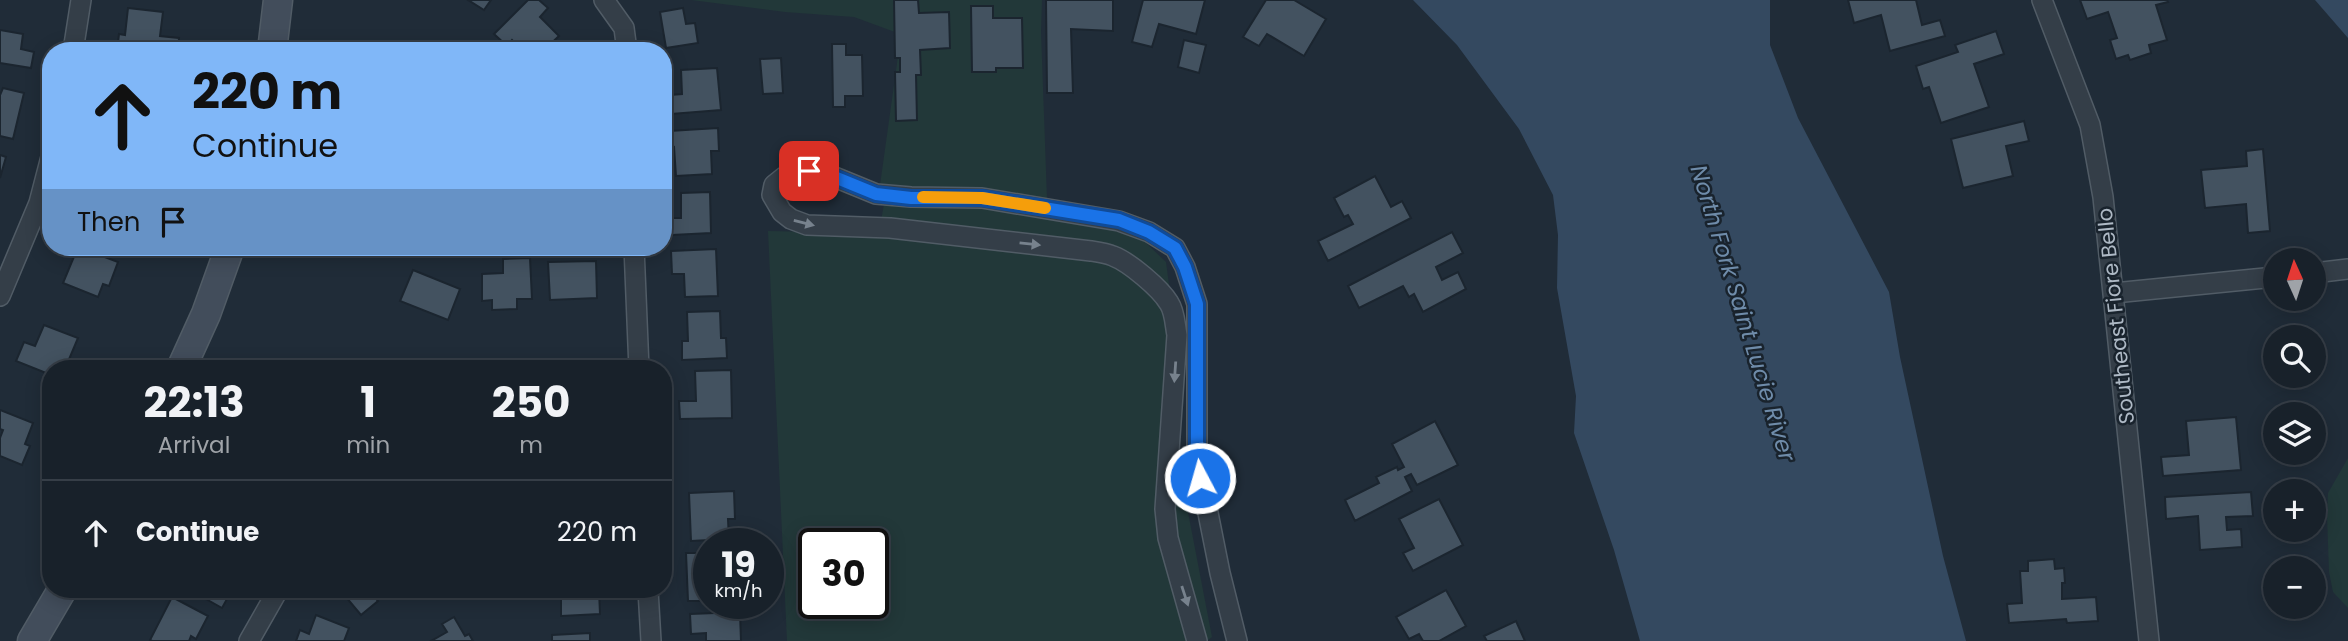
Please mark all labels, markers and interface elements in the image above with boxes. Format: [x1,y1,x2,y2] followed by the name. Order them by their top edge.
[192,58,342,126] text: 220 m
[77,70,168,161] icon: ahead
[192,123,338,168] text: Continue
[779,141,839,201] pin
[790,152,828,190] icon: arrive
[1683,161,1804,466] water label: North Fork Saint Lucie River
[154,203,192,241] icon: arrive
[77,204,140,240] text: Then
[2090,207,2141,425] street label: Southeast Fiore Bello
[794,218,816,229] one-way arrow
[1020,238,1042,249] one-way arrow
[2263,248,2326,312] north arrow
[2263,248,2326,619] map controls
[2263,325,2326,388] button: search
[1169,361,1180,383] one-way arrow
[144,373,245,432] text: 22:13
[360,373,376,432] text: 1
[492,373,570,432] text: 250
[2263,402,2326,465] button: layers
[158,429,230,461] text: Arrival
[346,429,390,461] text: min
[519,429,543,461] text: m
[1163,441,1237,515] position arrow
[2263,479,2326,542] button: +
[77,514,115,552] icon: ahead
[136,514,259,550] text: Continue
[557,514,637,550] text: 220 m
[798,528,889,619] speed limit sign: 30
[721,540,756,589] text: 19
[2263,556,2326,619] button: −
[715,578,762,603] text: km/h
[1180,586,1191,607] one-way arrow

